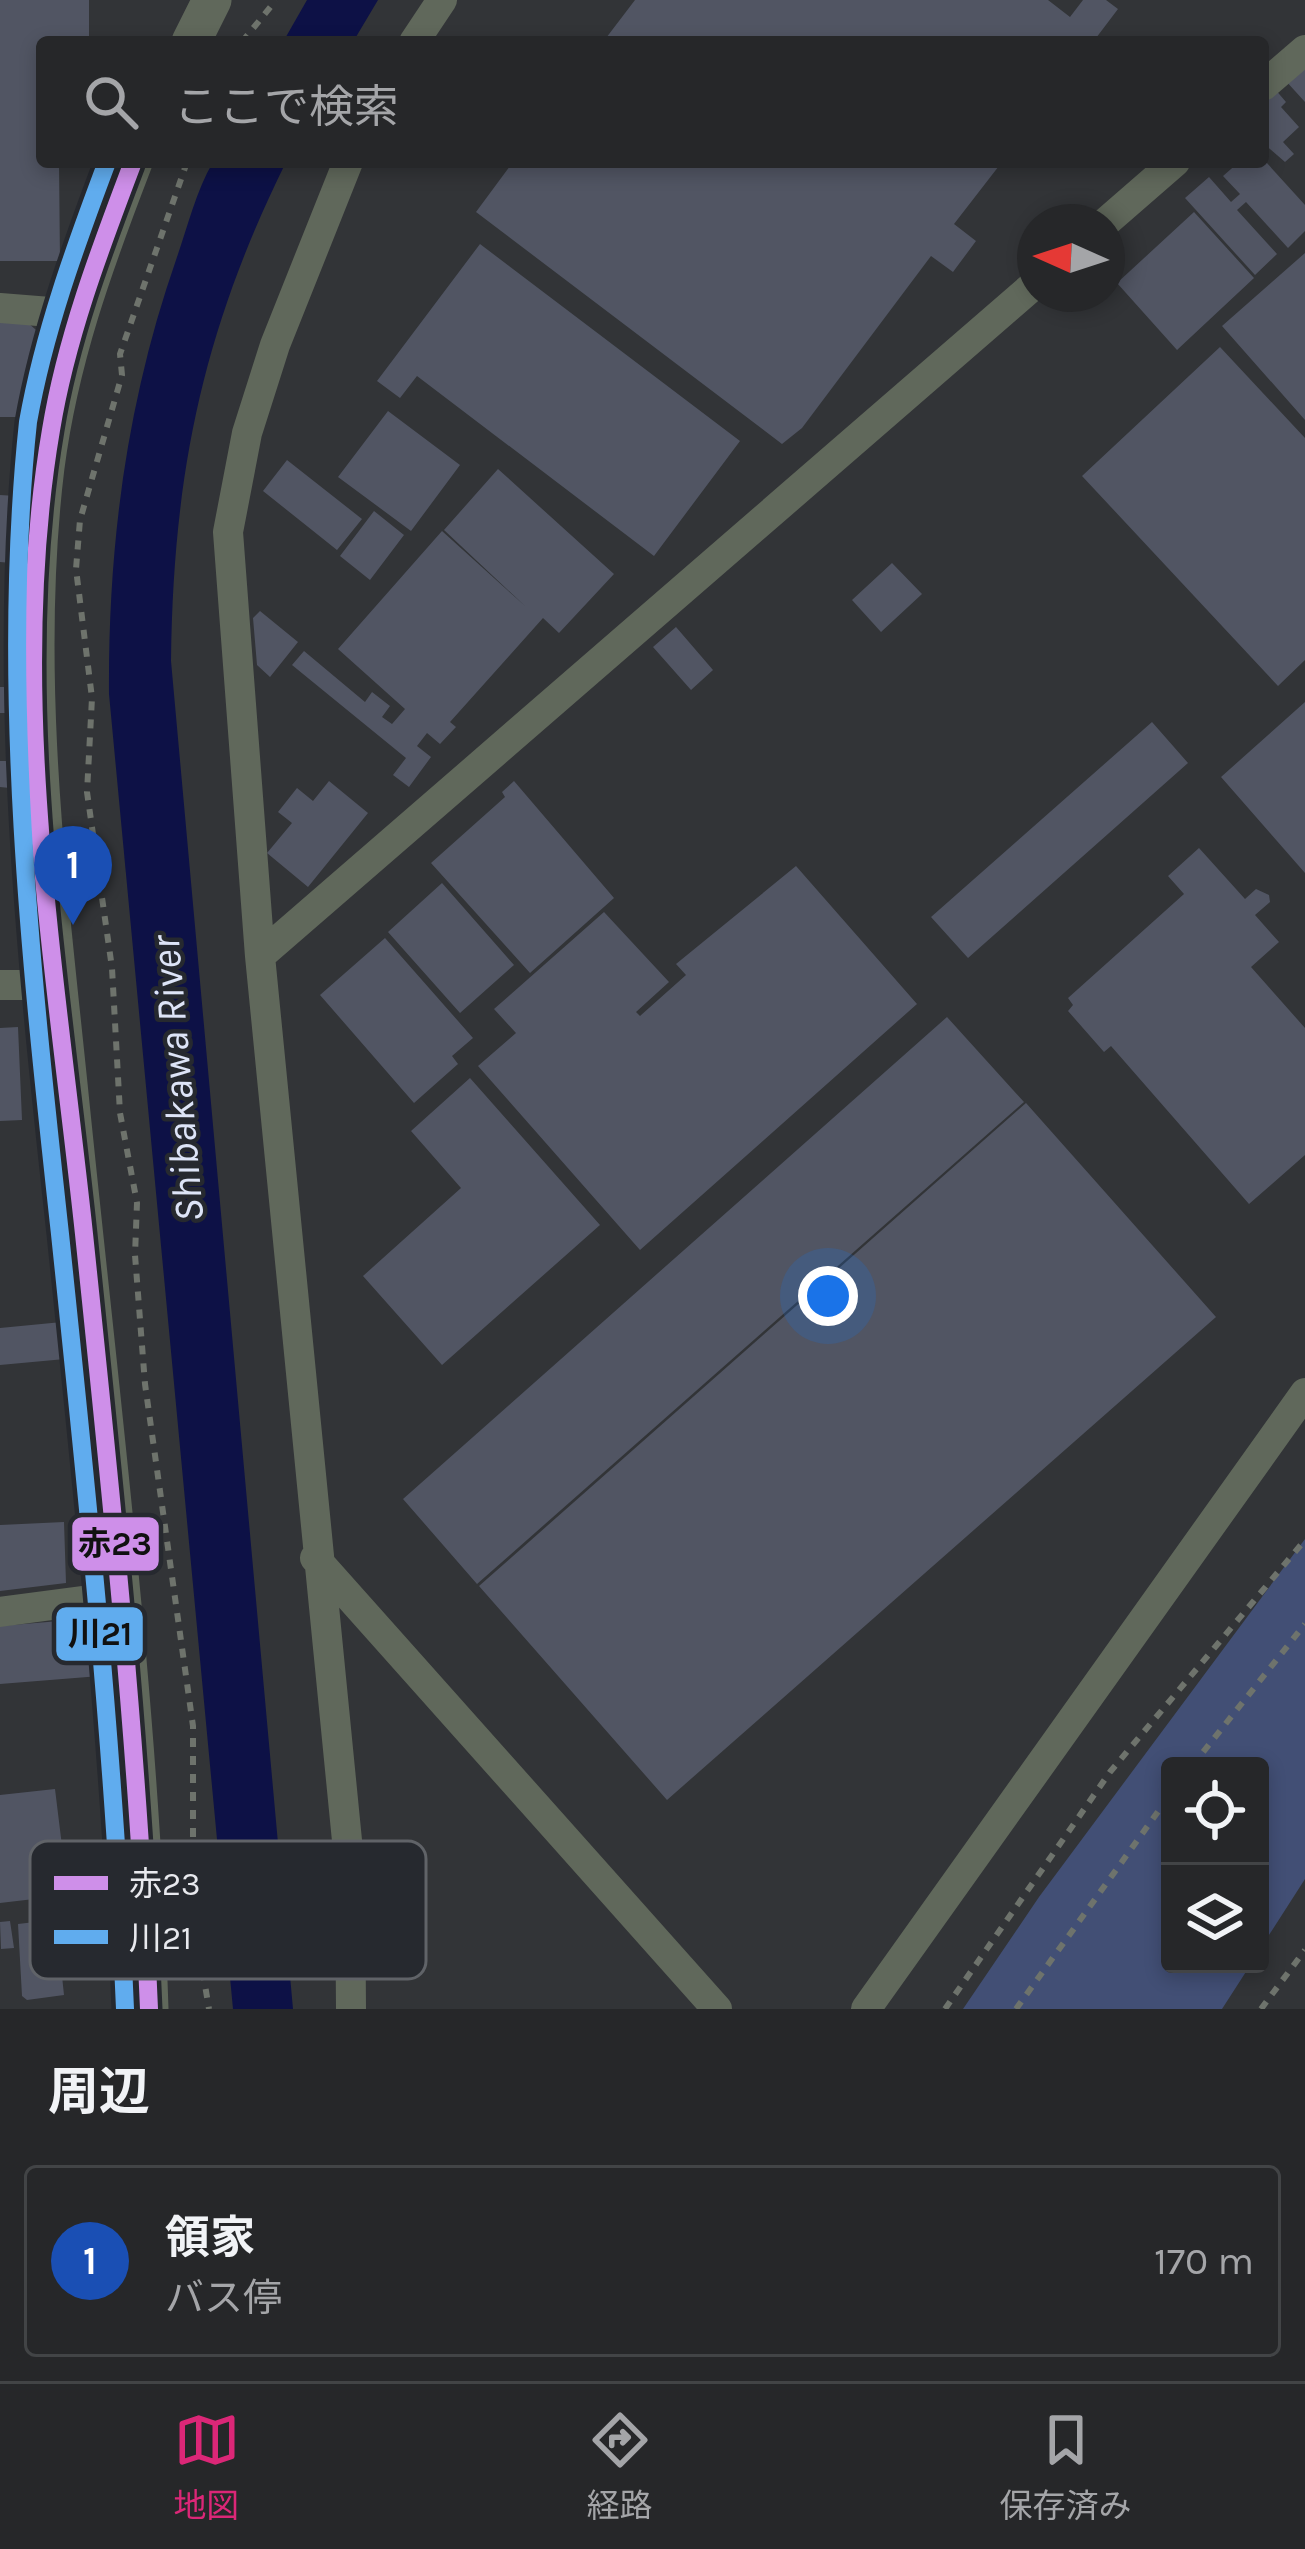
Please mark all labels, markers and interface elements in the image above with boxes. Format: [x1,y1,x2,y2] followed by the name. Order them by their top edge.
[36,36,1269,168] search box
[78,69,144,135] icon: search
[174,81,399,133] text: ここで検索
[1017,204,1125,312] north arrow
[34,826,112,925] pin: 1
[139,932,214,1224] water label: Shibakawa River
[798,1266,858,1326] your location
[70,1515,161,1573] line badge: 赤23
[78,1525,152,1563] text: 赤23
[54,1605,145,1663] line badge: 川21
[68,1615,132,1653] text: 川21
[1161,1757,1269,1973] map controls
[1161,1757,1269,1865] button: locate
[30,1841,426,1979] legend
[129,1865,201,1903] text: 赤23
[1161,1865,1269,1973] button: layers
[129,1919,192,1957] text: 川21
[48,2062,150,2122] text: 周辺
[165,2212,255,2264] text: 領家
[83,2238,97,2284] text: 1
[1154,2238,1254,2284] text: 170 m
[165,2275,282,2321] text: バス停
[174,2407,240,2527] tab: 地図
[587,2407,653,2527] tab: 経路
[1000,2407,1132,2527] tab: 保存済み

